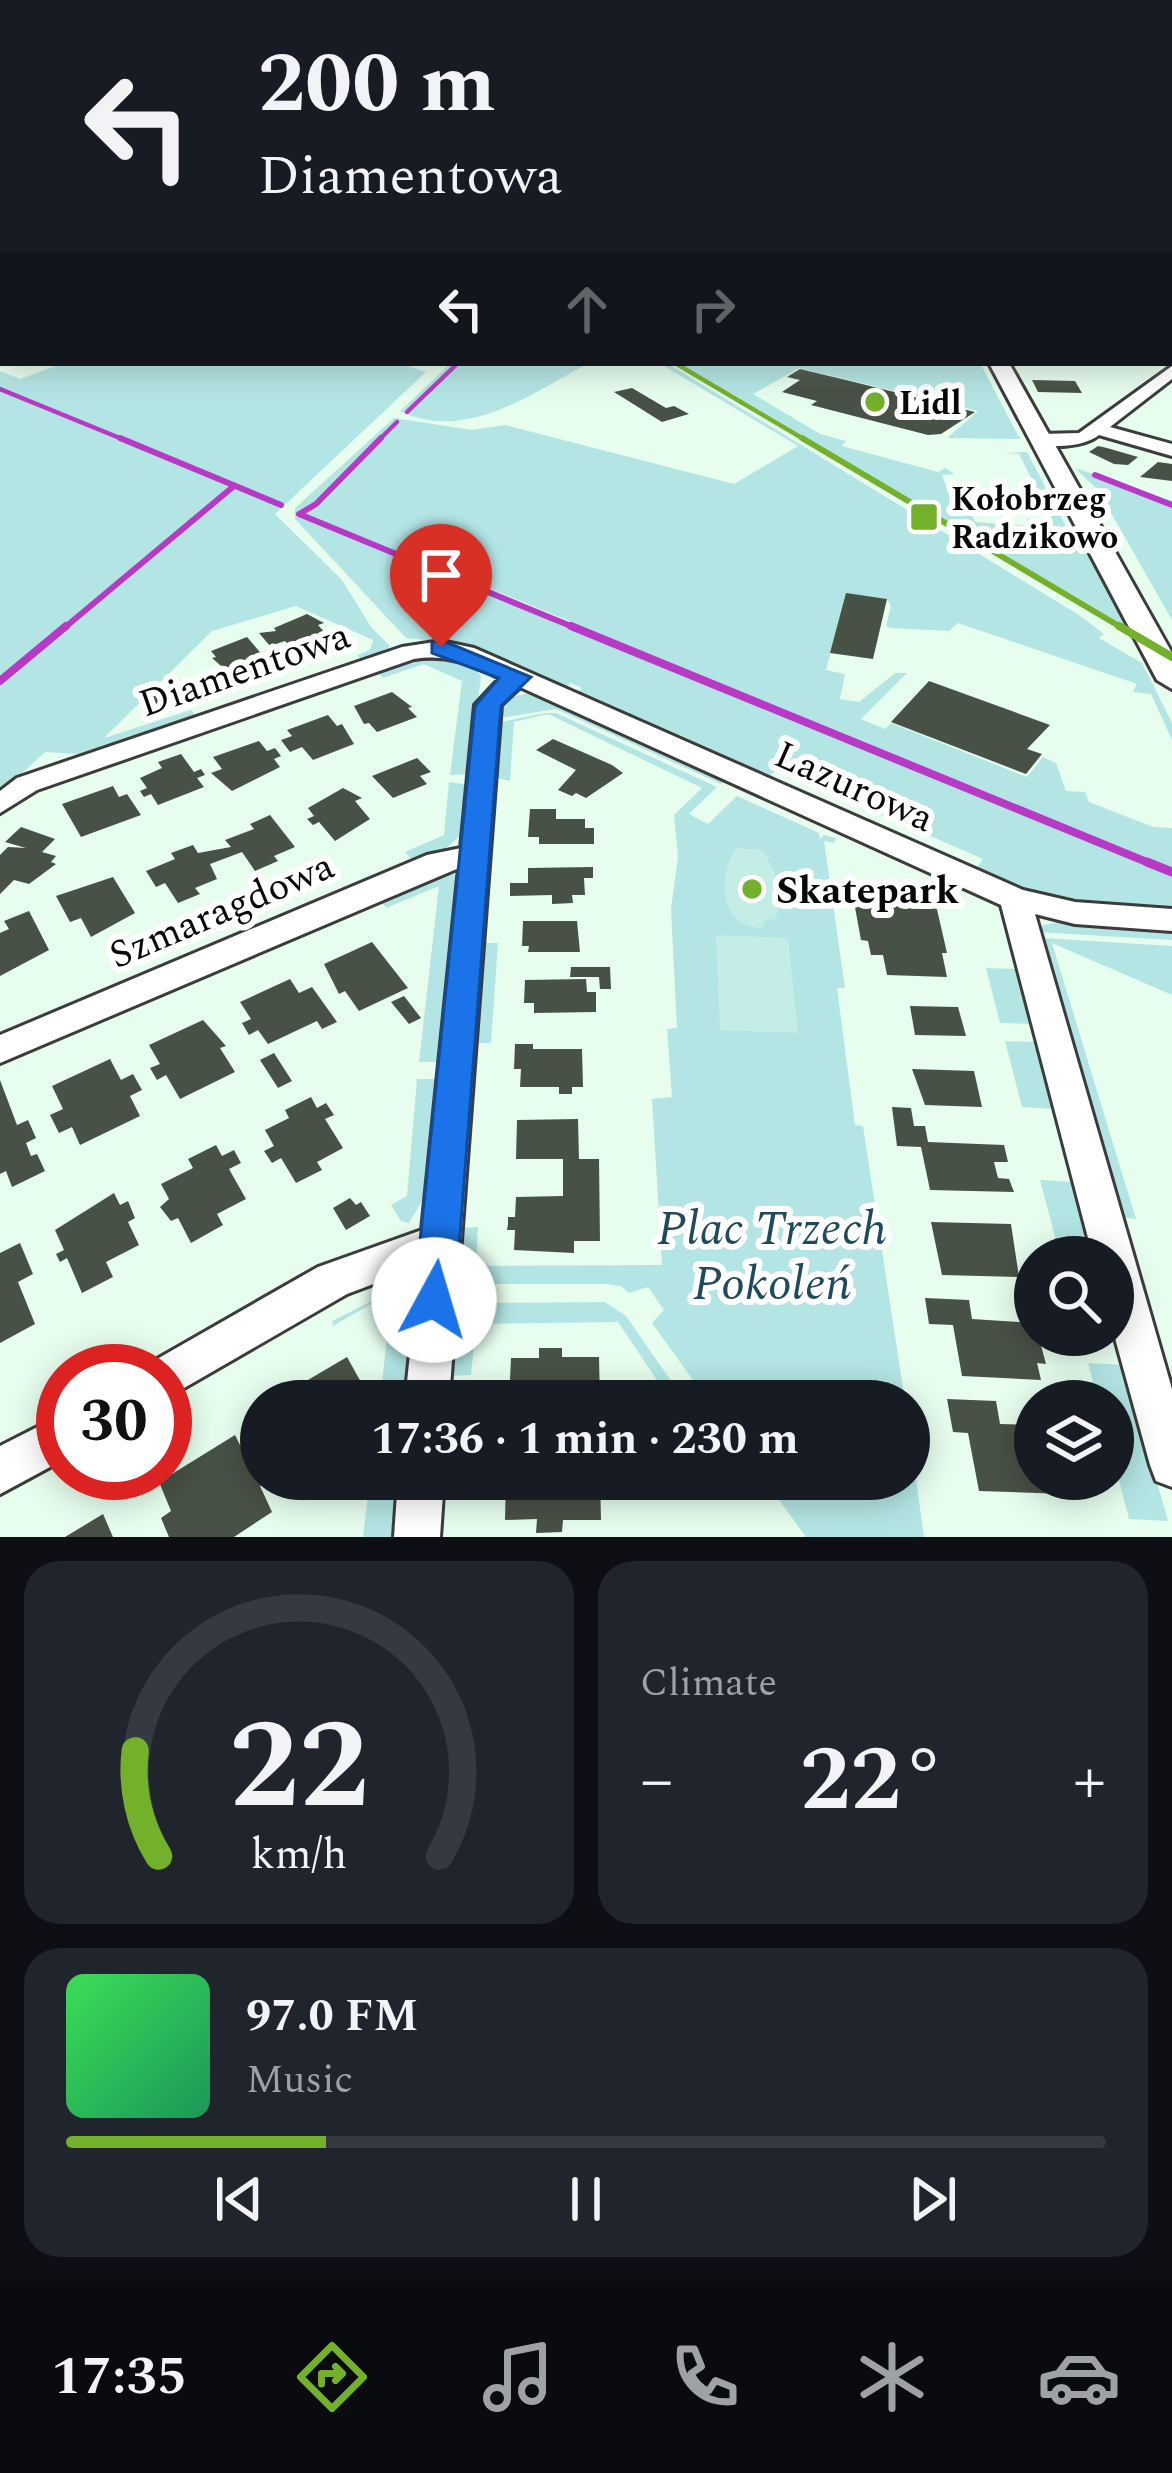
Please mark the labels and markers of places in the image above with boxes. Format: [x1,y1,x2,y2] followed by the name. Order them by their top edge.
[899,379,961,429] place label: Lidl
[862,389,888,415] marker: Lidl
[951,475,1118,563] place label: Kołobrzeg Radzikowo
[908,501,940,533] marker: Kołobrzeg Radzikowo
[390,524,492,647] pin
[776,862,960,921] place label: Skatepark
[739,876,765,902] marker: Skatepark

